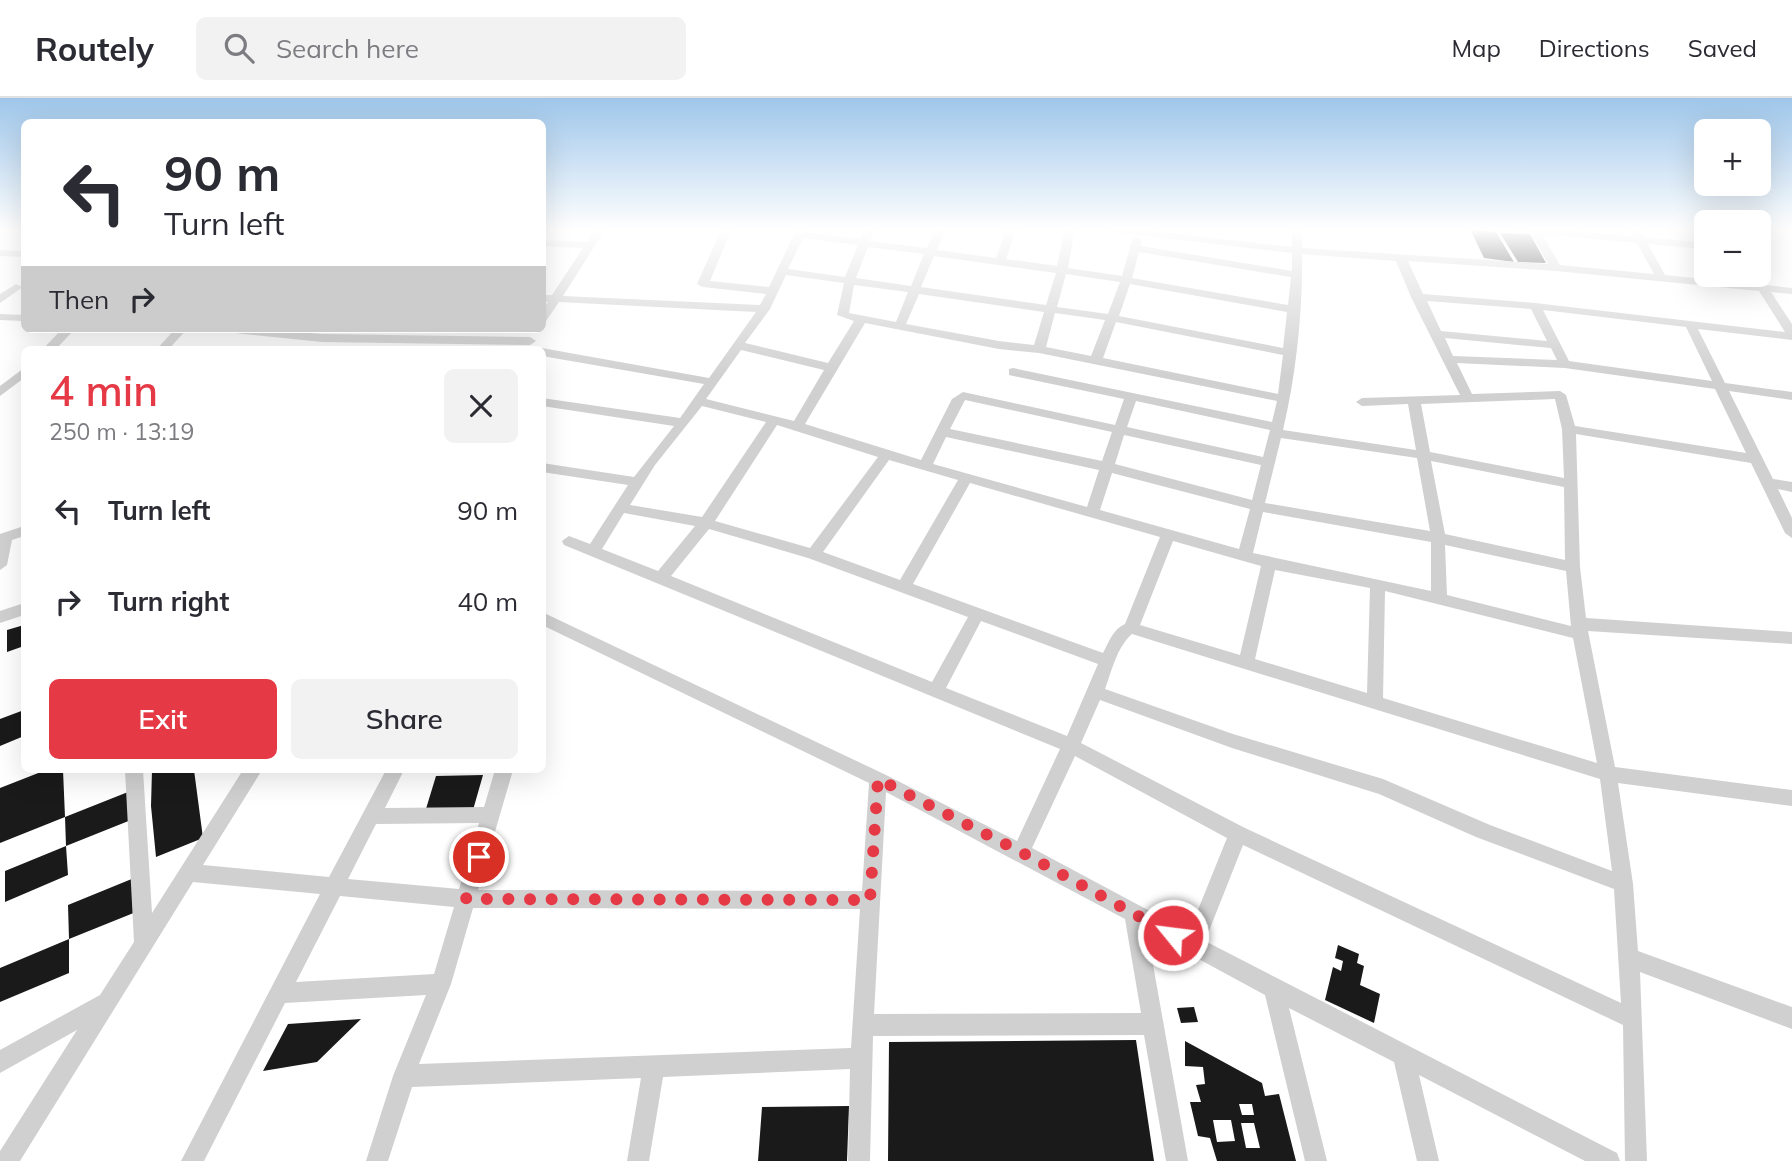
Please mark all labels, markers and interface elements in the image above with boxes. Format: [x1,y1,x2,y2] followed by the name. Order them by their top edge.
[196,17,686,80] search box
[35,28,154,69] text: Routely
[220,29,258,67] icon: search
[276,32,419,65] text: Search here
[1451,33,1501,63] text: Map
[1539,33,1650,63] text: Directions
[1688,33,1757,63] text: Saved
[1694,119,1771,287] map controls
[1694,119,1771,196] button: +
[164,142,280,203] text: 90 m
[49,147,140,238] icon: left
[164,203,284,243] text: Turn left
[1694,210,1771,287] button: −
[123,280,161,318] icon: right
[49,283,109,316] text: Then
[49,364,158,417] text: 4 min
[444,369,518,443] button: close
[49,417,194,446] text: 250 m · 13:19
[49,492,87,530] icon: left
[108,494,210,527] text: Turn left
[457,494,518,527] text: 90 m
[49,583,87,621] icon: right
[108,585,229,618] text: Turn right
[457,585,518,618] text: 40 m
[49,679,277,759] button: Exit
[291,679,518,759] button: Share
[449,827,509,887] pin
[460,838,498,876] icon: arrive
[1136,898,1210,972] position arrow

